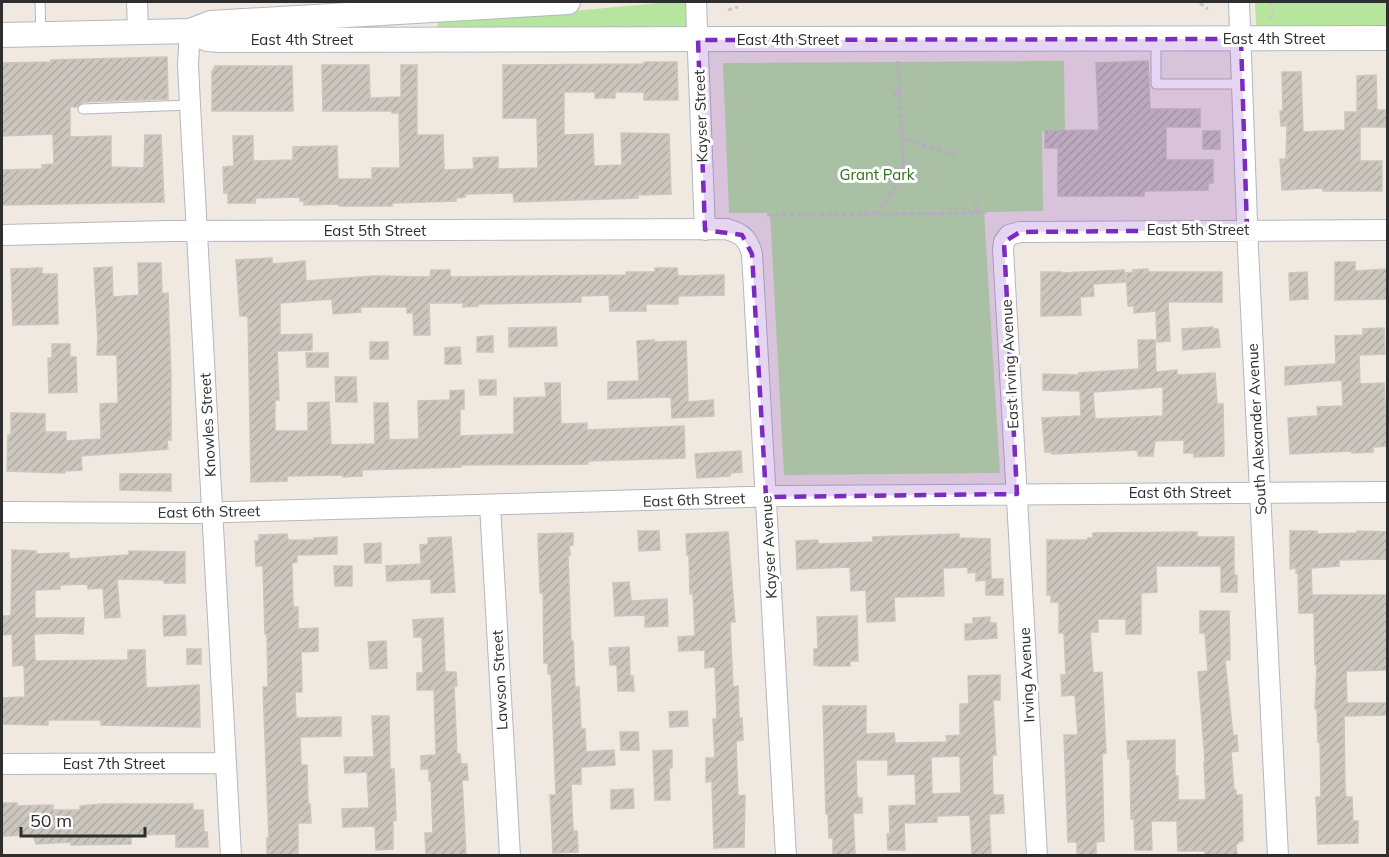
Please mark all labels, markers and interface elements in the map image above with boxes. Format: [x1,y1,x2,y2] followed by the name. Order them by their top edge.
[1223,29,1325,48] street label: East 4th Street
[251,30,353,49] street label: East 4th Street
[737,30,839,49] street label: East 4th Street
[689,69,712,163] street label: Kayser Street
[840,165,915,184] park label: Grant Park
[1147,220,1249,239] street label: East 5th Street
[324,221,426,240] street label: East 5th Street
[997,299,1022,429] street label: East Irving Avenue
[1243,343,1270,515] street label: South Alexander Avenue
[195,372,220,478] street label: Knowles Street
[1129,483,1231,502] street label: East 6th Street
[642,488,746,511] street label: East 6th Street
[756,495,781,599] street label: Kayser Avenue
[157,501,260,522] street label: East 6th Street
[1015,627,1038,723] street label: Irving Avenue
[487,630,512,731] street label: Lawson Street
[63,754,165,773] street label: East 7th Street
[21,800,146,838] scale bar
[30,809,72,832] text: 50 m

